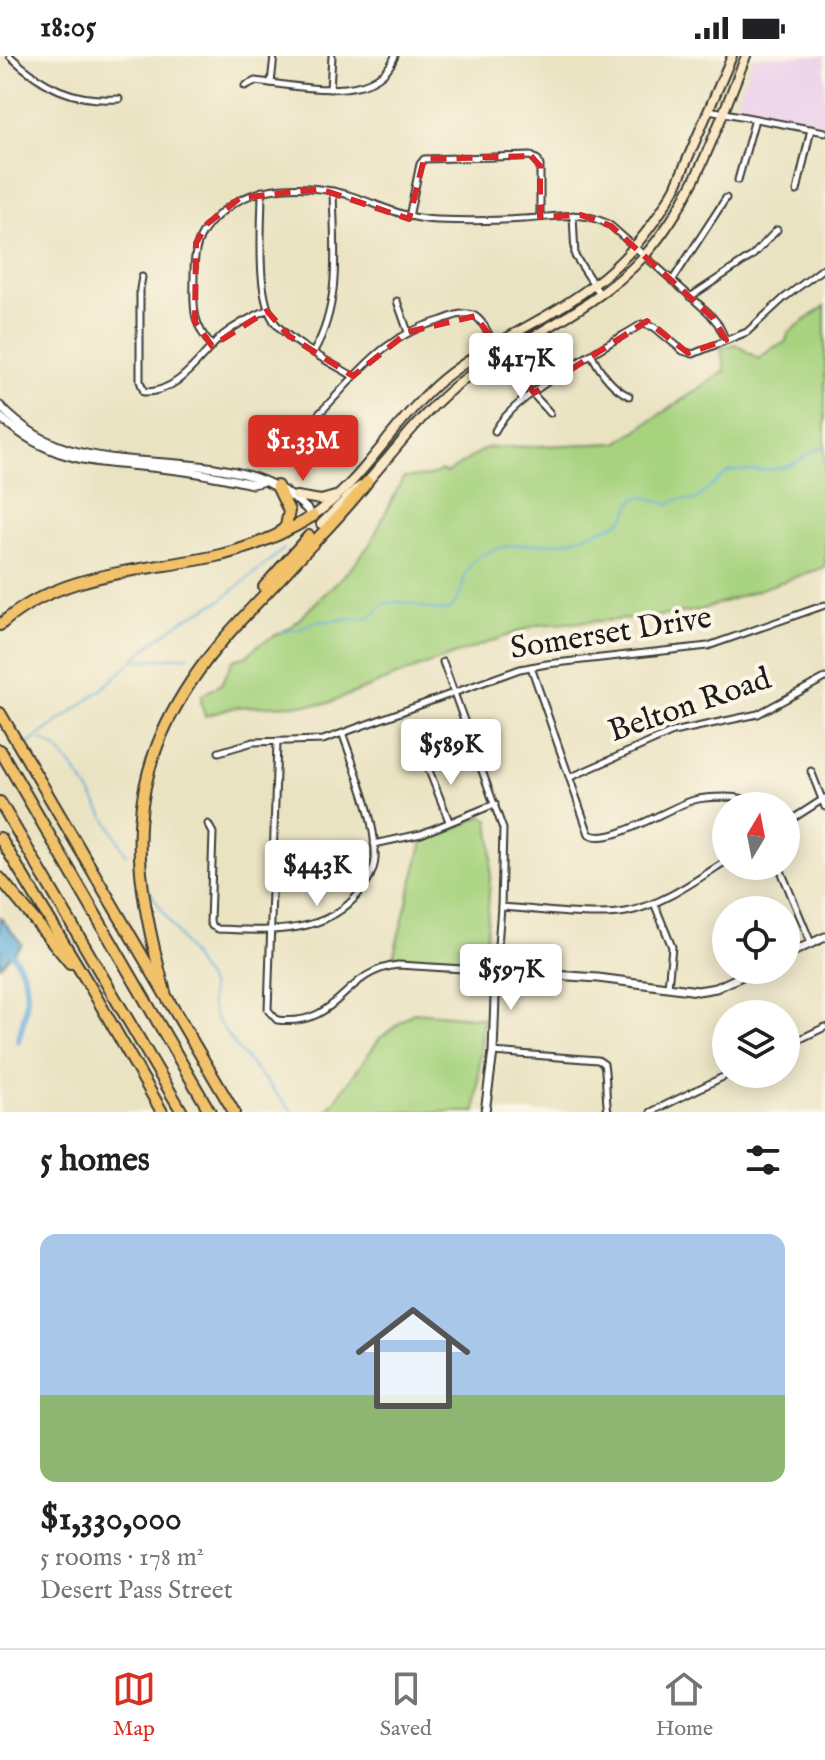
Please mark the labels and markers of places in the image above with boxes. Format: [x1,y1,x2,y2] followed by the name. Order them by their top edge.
[465,333,577,401] pin: $417K
[238,415,368,483] pin: $1.33M
[395,719,507,787] pin: $589K
[261,840,373,908] pin: $443K
[455,944,567,1012] pin: $597K

